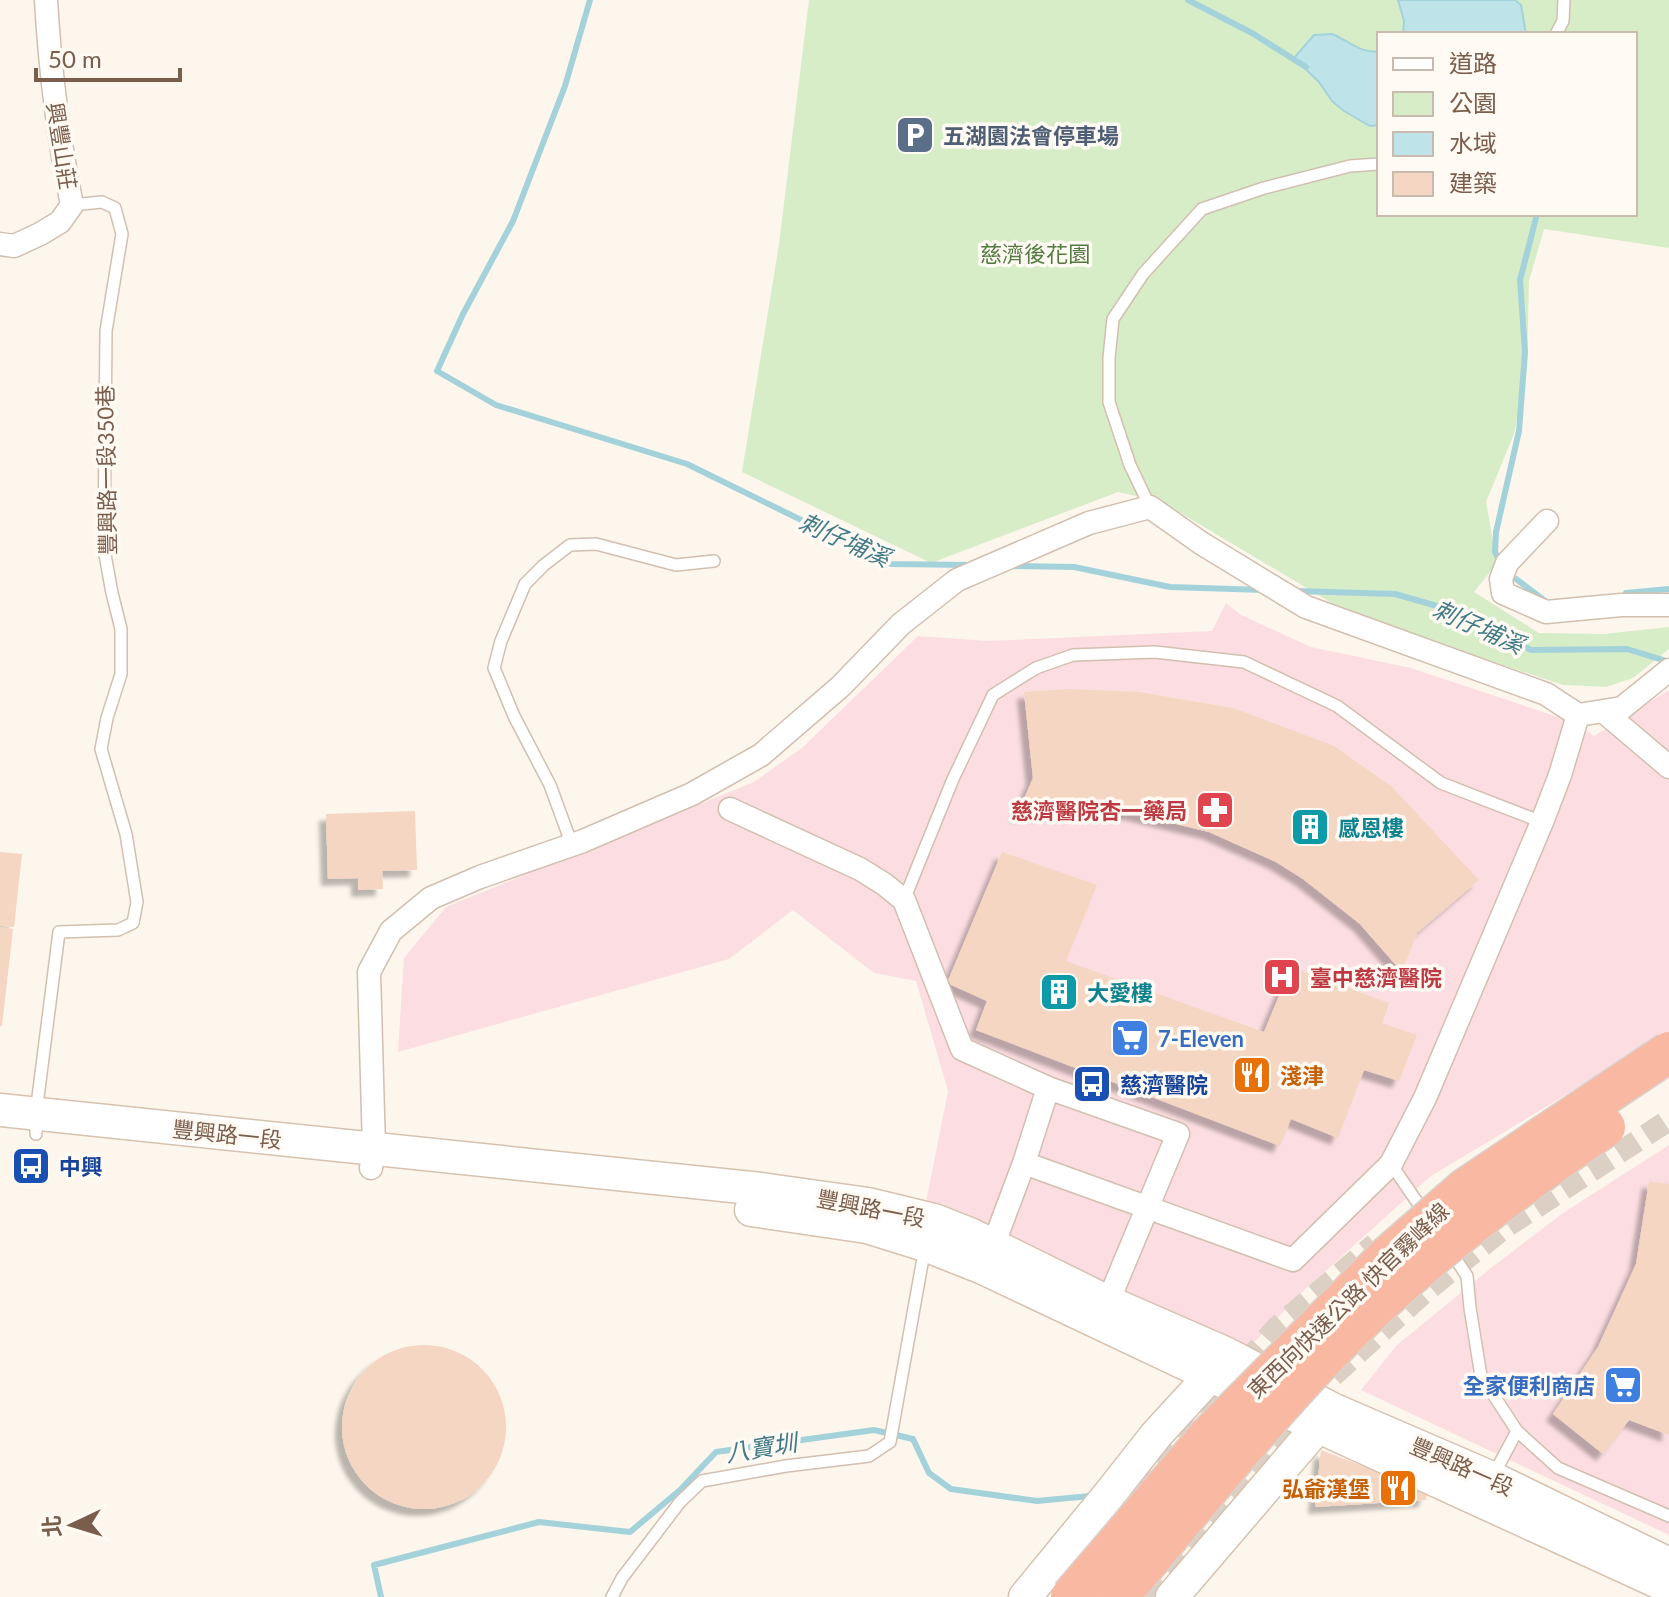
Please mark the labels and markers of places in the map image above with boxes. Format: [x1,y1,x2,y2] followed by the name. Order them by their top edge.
[894,114,936,156] parking icon: 五湖園法會停車場
[943,122,1119,149] place label: 五湖園法會停車場
[1194,789,1236,831] pharmacy icon: 慈濟醫院杏一藥局
[1011,797,1187,824] place label: 慈濟醫院杏一藥局
[1289,806,1331,848] building icon: 感恩樓
[1338,814,1404,841] place label: 感恩樓
[1261,956,1303,998] hospital icon: 臺中慈濟醫院
[1310,964,1442,991] place label: 臺中慈濟醫院
[1038,971,1080,1013] building icon: 大愛樓
[1087,979,1153,1006] place label: 大愛樓
[1109,1017,1151,1059] supermarket icon: 7-Eleven
[1158,1025,1244,1052] place label: 7-Eleven
[1231,1054,1273,1096] restaurant icon: 淺津
[1280,1062,1324,1089] place label: 淺津
[1071,1063,1113,1105] bus stop icon: 慈濟醫院
[1120,1071,1208,1098] place label: 慈濟醫院
[10,1145,52,1187] bus stop icon: 中興
[59,1153,103,1180] place label: 中興
[1602,1364,1644,1406] supermarket icon: 全家便利商店
[1463,1372,1595,1399] place label: 全家便利商店
[1377,1467,1419,1509] restaurant icon: 弘爺漢堡
[1282,1475,1370,1502] place label: 弘爺漢堡

